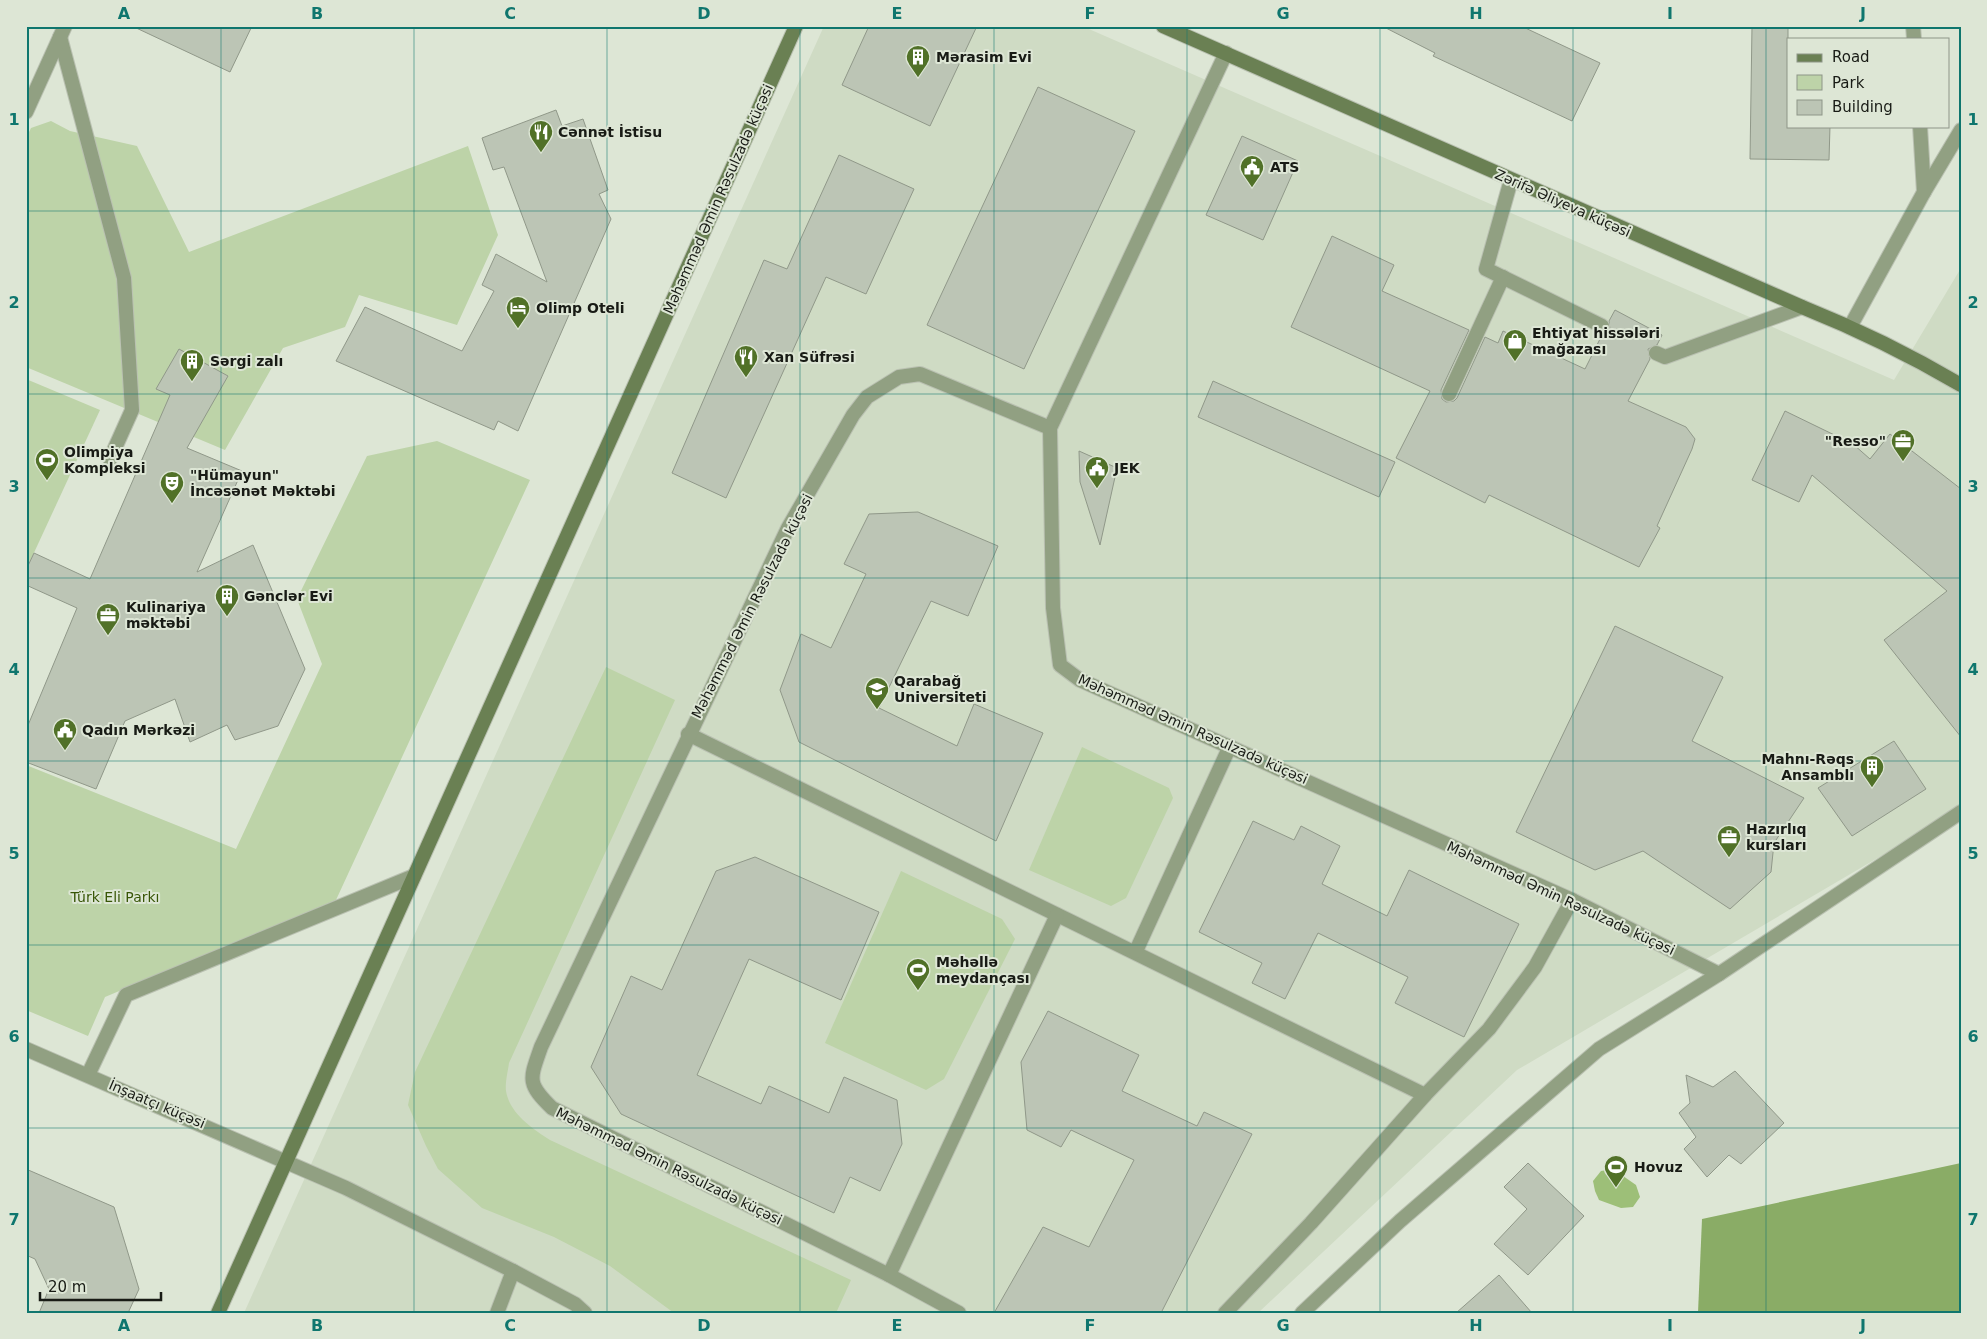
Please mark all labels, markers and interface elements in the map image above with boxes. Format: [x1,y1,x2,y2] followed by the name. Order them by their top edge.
[118,4,131,23] text: A
[311,4,323,23] text: B
[504,4,516,23] text: C
[697,4,711,23] text: D
[892,4,902,23] text: E
[1085,4,1095,23] text: F
[1276,4,1290,23] text: G
[1469,4,1483,23] text: H
[1667,4,1673,23] text: I
[1859,4,1866,23] text: J
[1787,38,1950,128] legend
[905,44,931,78] building icon: Mərasim Evi
[1832,48,1870,66] text: Road
[936,49,1032,65] place label: Mərasim Evi
[1832,74,1865,92] text: Park
[660,82,776,316] street label: Məhəmməd Əmin Rəsulzadə küçəsi
[1832,98,1893,116] text: Building
[8,110,20,129] text: 1
[1967,110,1979,129] text: 1
[528,119,554,153] restaurant icon: Cənnət İstisu
[558,124,662,140] place label: Cənnət İstisu
[1239,154,1265,188] public building icon: ATS
[1270,159,1299,175] place label: ATS
[1493,166,1633,240] street label: Zərifə Əliyeva küçəsi
[8,293,20,312] text: 2
[1967,293,1979,312] text: 2
[505,295,531,329] hotel icon: Olimp Oteli
[536,300,625,316] place label: Olimp Oteli
[1532,325,1660,357] place label: Ehtiyat hissələri mağazası
[1502,328,1528,362] shop icon: Ehtiyat hissələri mağazası
[733,344,759,378] restaurant icon: Xan Süfrəsi
[179,348,205,382] building icon: Sərgi zalı
[764,349,855,365] place label: Xan Süfrəsi
[210,353,283,369] place label: Sərgi zalı
[1890,428,1916,462] office icon: "Resso"
[1825,433,1886,449] place label: "Resso"
[64,444,146,476] place label: Olimpiya Kompleksi
[34,447,60,481] sports icon: Olimpiya Kompleksi
[1084,455,1110,489] public building icon: JEK
[1113,460,1141,476] place label: JEK
[190,467,336,499] place label: "Hümayun" İncəsənət Məktəbi
[159,470,185,504] theatre icon: "Hümayun" İncəsənət Məktəbi
[8,477,20,496] text: 3
[1967,477,1979,496] text: 3
[688,491,816,721] street label: Məhəmməd Əmin Rəsulzadə küçəsi
[214,583,240,617] building icon: Gənclər Evi
[244,588,333,604] place label: Gənclər Evi
[126,599,206,631] place label: Kulinariya məktəbi
[95,602,121,636] office icon: Kulinariya məktəbi
[8,660,20,679] text: 4
[1967,660,1979,679] text: 4
[1076,671,1310,787] street label: Məhəmməd Əmin Rəsulzadə küçəsi
[894,673,986,705] place label: Qarabağ Universiteti
[864,676,890,710] school or university icon: Qarabağ Universiteti
[52,717,78,751] public building icon: Qadın Mərkəzi
[82,722,195,738] place label: Qadın Mərkəzi
[1761,751,1854,783] place label: Mahnı-Rəqs Ansamblı
[1859,754,1885,788] building icon: Mahnı-Rəqs Ansamblı
[1746,821,1807,853] place label: Hazırlıq kursları
[1716,824,1742,858] office icon: Hazırlıq kursları
[1445,838,1677,958] street label: Məhəmməd Əmin Rəsulzadə küçəsi
[8,844,20,863] text: 5
[1967,844,1979,863] text: 5
[69,889,160,905] park label: Türk Eli Parkı
[936,954,1030,986] place label: Məhəllə meydançası
[905,957,931,991] sports icon: Məhəllə meydançası
[8,1027,20,1046] text: 6
[1967,1027,1979,1046] text: 6
[106,1076,208,1131] street label: İnşaatçı küçəsi
[553,1104,785,1228] street label: Məhəmməd Əmin Rəsulzadə küçəsi
[1603,1154,1629,1188] sports icon: Hovuz
[1634,1159,1683,1175] place label: Hovuz
[8,1210,20,1229] text: 7
[1967,1210,1979,1229] text: 7
[40,1269,161,1301] scale bar
[48,1278,86,1296] text: 20 m
[118,1316,131,1335] text: A
[311,1316,323,1335] text: B
[504,1316,516,1335] text: C
[697,1316,711,1335] text: D
[892,1316,902,1335] text: E
[1085,1316,1095,1335] text: F
[1276,1316,1290,1335] text: G
[1469,1316,1483,1335] text: H
[1667,1316,1673,1335] text: I
[1859,1316,1866,1335] text: J

